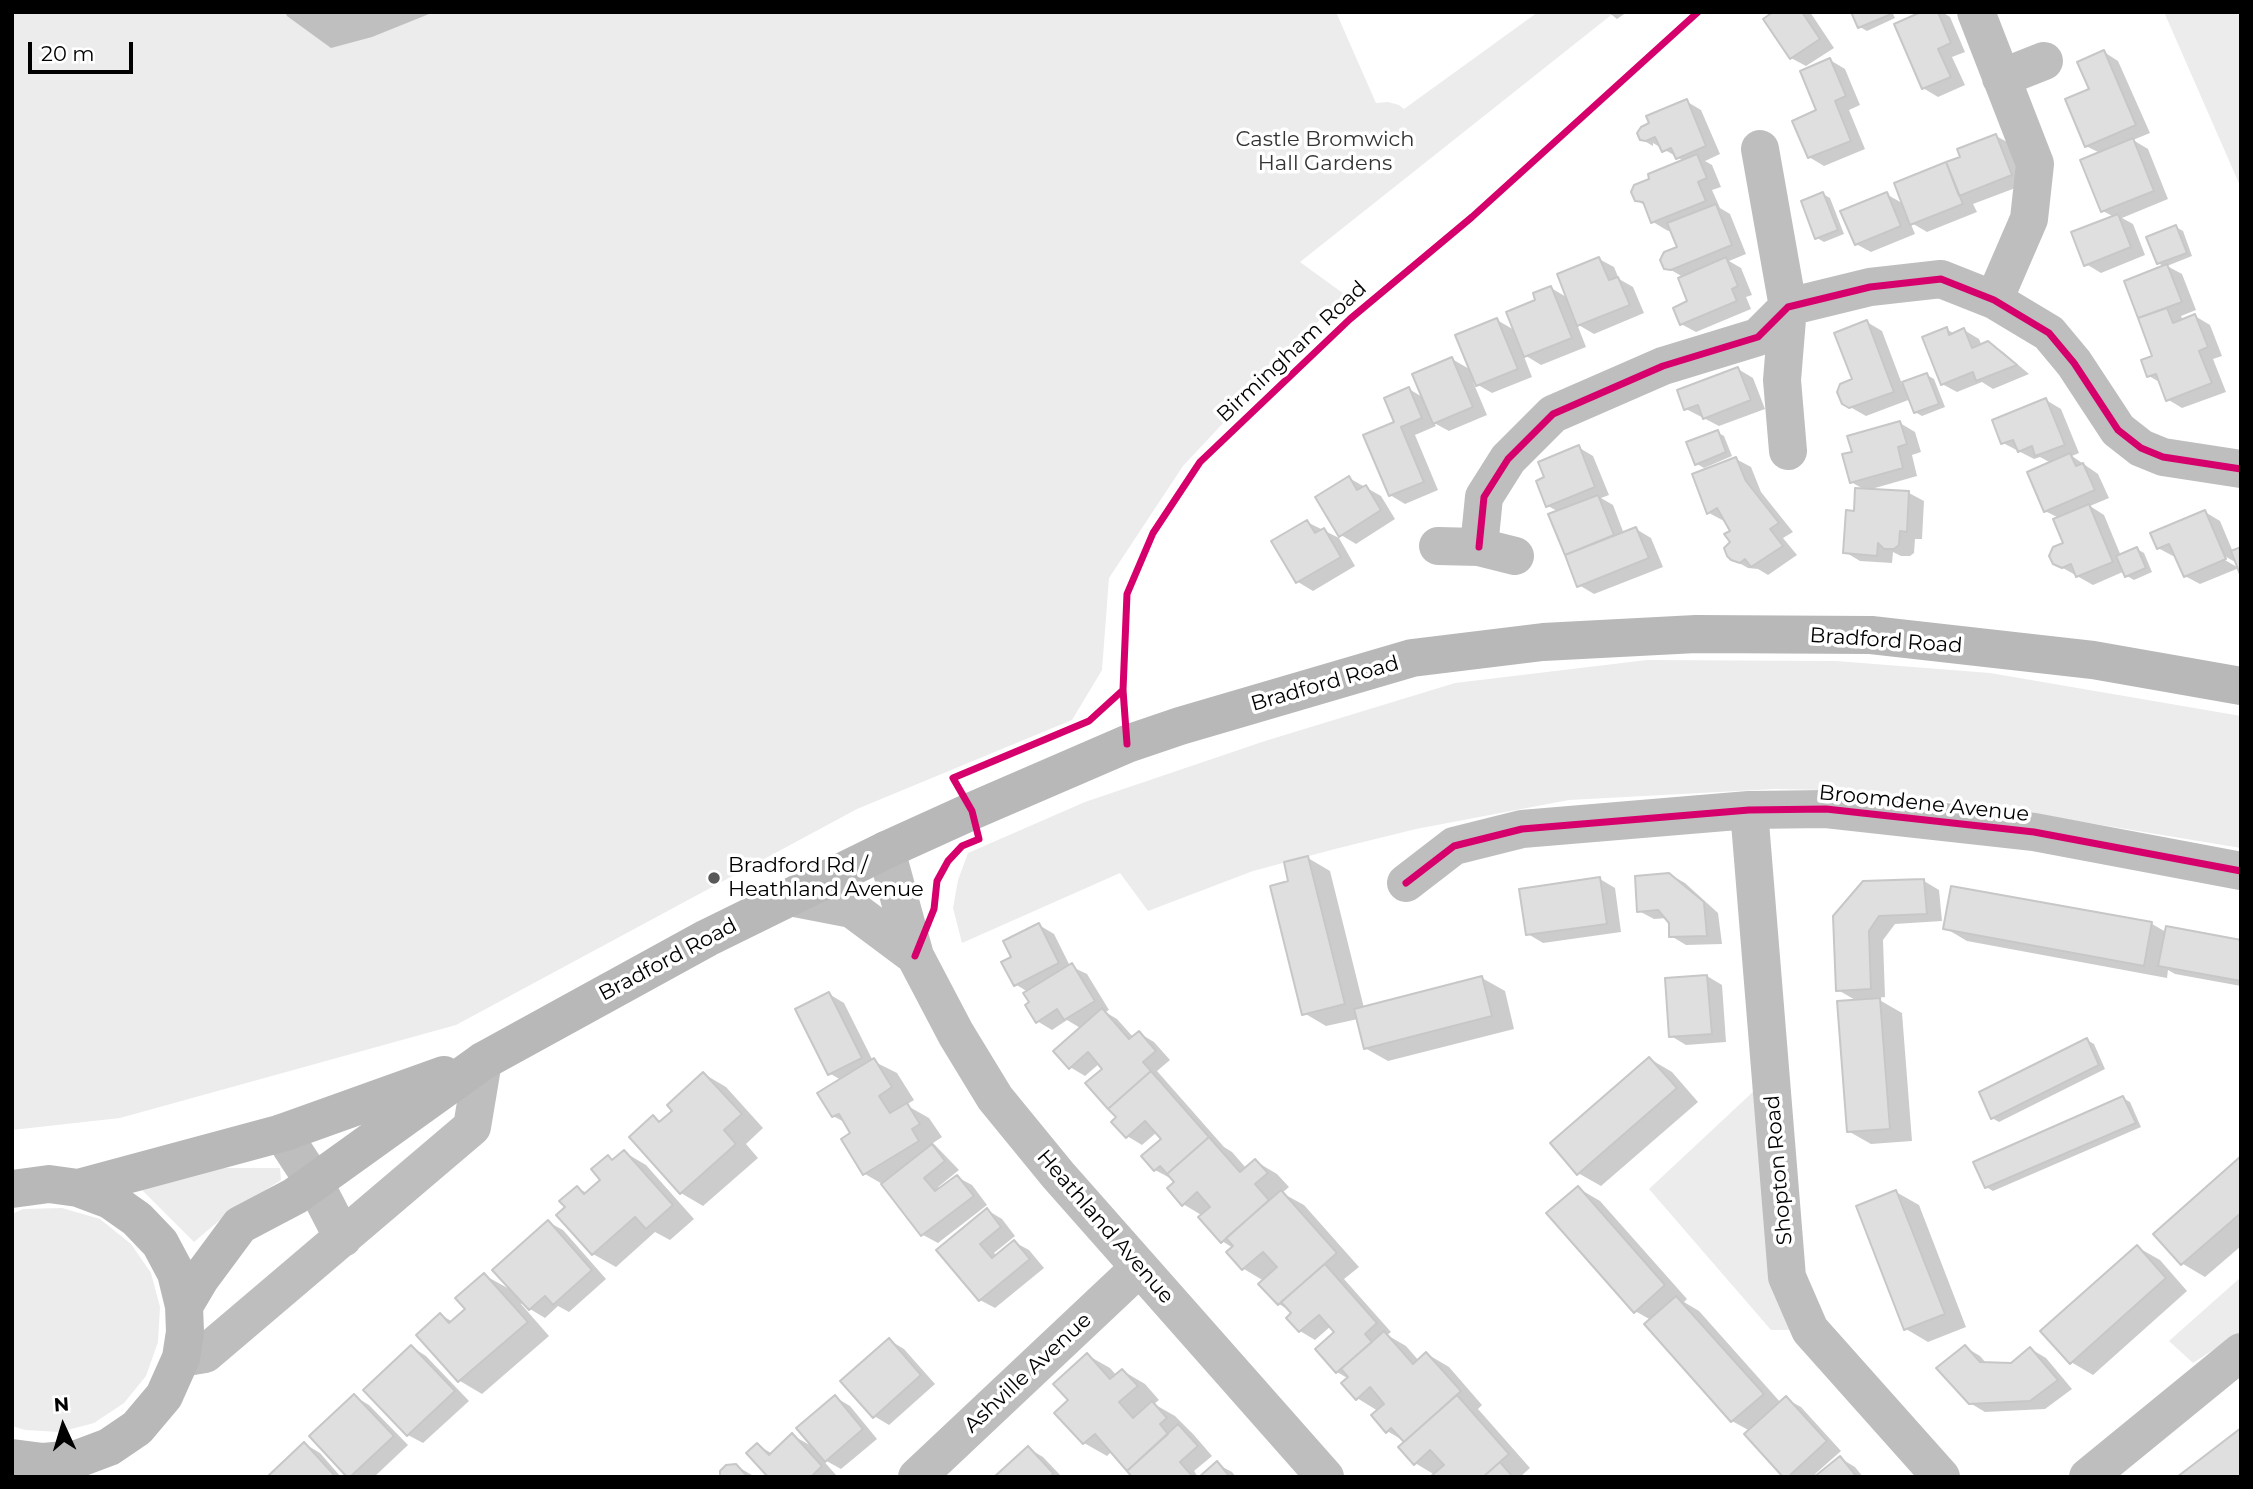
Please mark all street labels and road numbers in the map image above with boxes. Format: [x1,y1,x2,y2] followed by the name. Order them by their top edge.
[1212,276,1372,428] street label: Birmingham Road
[1809,623,1963,659] street label: Bradford Road
[1248,651,1402,717] street label: Bradford Road
[1818,780,2030,828] street label: Broomdene Avenue
[595,913,741,1007] street label: Bradford Road
[1760,1094,1798,1246] street label: Shopton Road
[1031,1145,1179,1309] street label: Heathland Avenue
[959,1308,1097,1438] street label: Ashville Avenue

